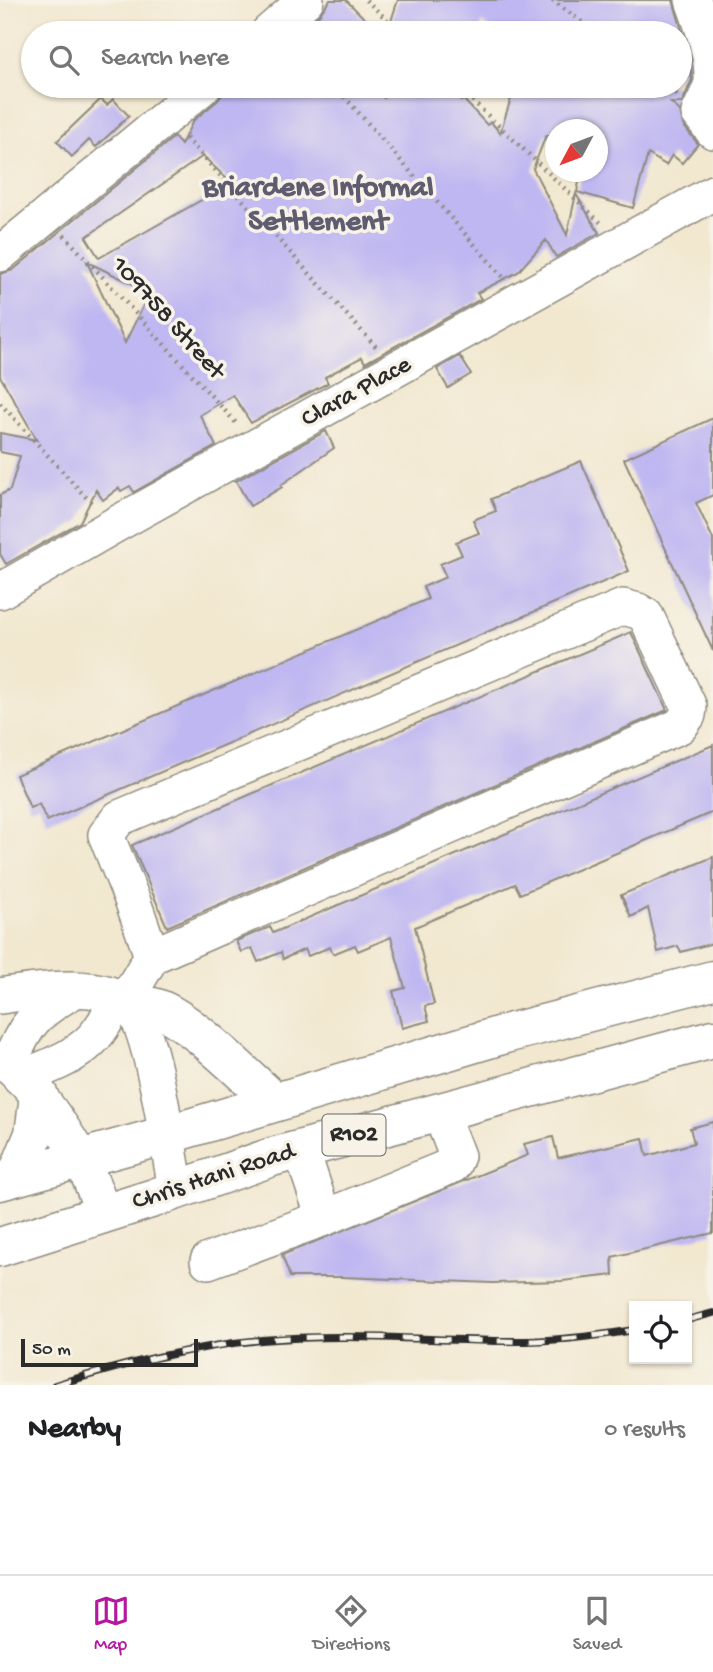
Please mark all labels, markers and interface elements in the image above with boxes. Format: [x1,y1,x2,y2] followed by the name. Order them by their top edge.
[21,21,692,98] search box
[45,41,83,79] icon: search
[101,44,229,75] text: Search here
[545,119,608,182] north arrow
[201,172,434,241] district label: Briardene Informal Settlement
[103,250,232,389] street label: 109758 Street
[297,350,418,436] street label: Clara Place
[322,1114,386,1156] road number: R102
[129,1137,301,1219] street label: Chris Hani Road
[629,1301,692,1364] map controls
[629,1301,692,1364] button: locate
[21,1336,198,1368] scale bar
[32,1339,71,1362] text: 50 m
[28,1413,121,1448] text: Nearby
[604,1417,685,1444] text: 0 results
[92,1592,130,1657] tab: Map
[313,1592,390,1657] tab: Directions
[573,1592,621,1657] tab: Saved

